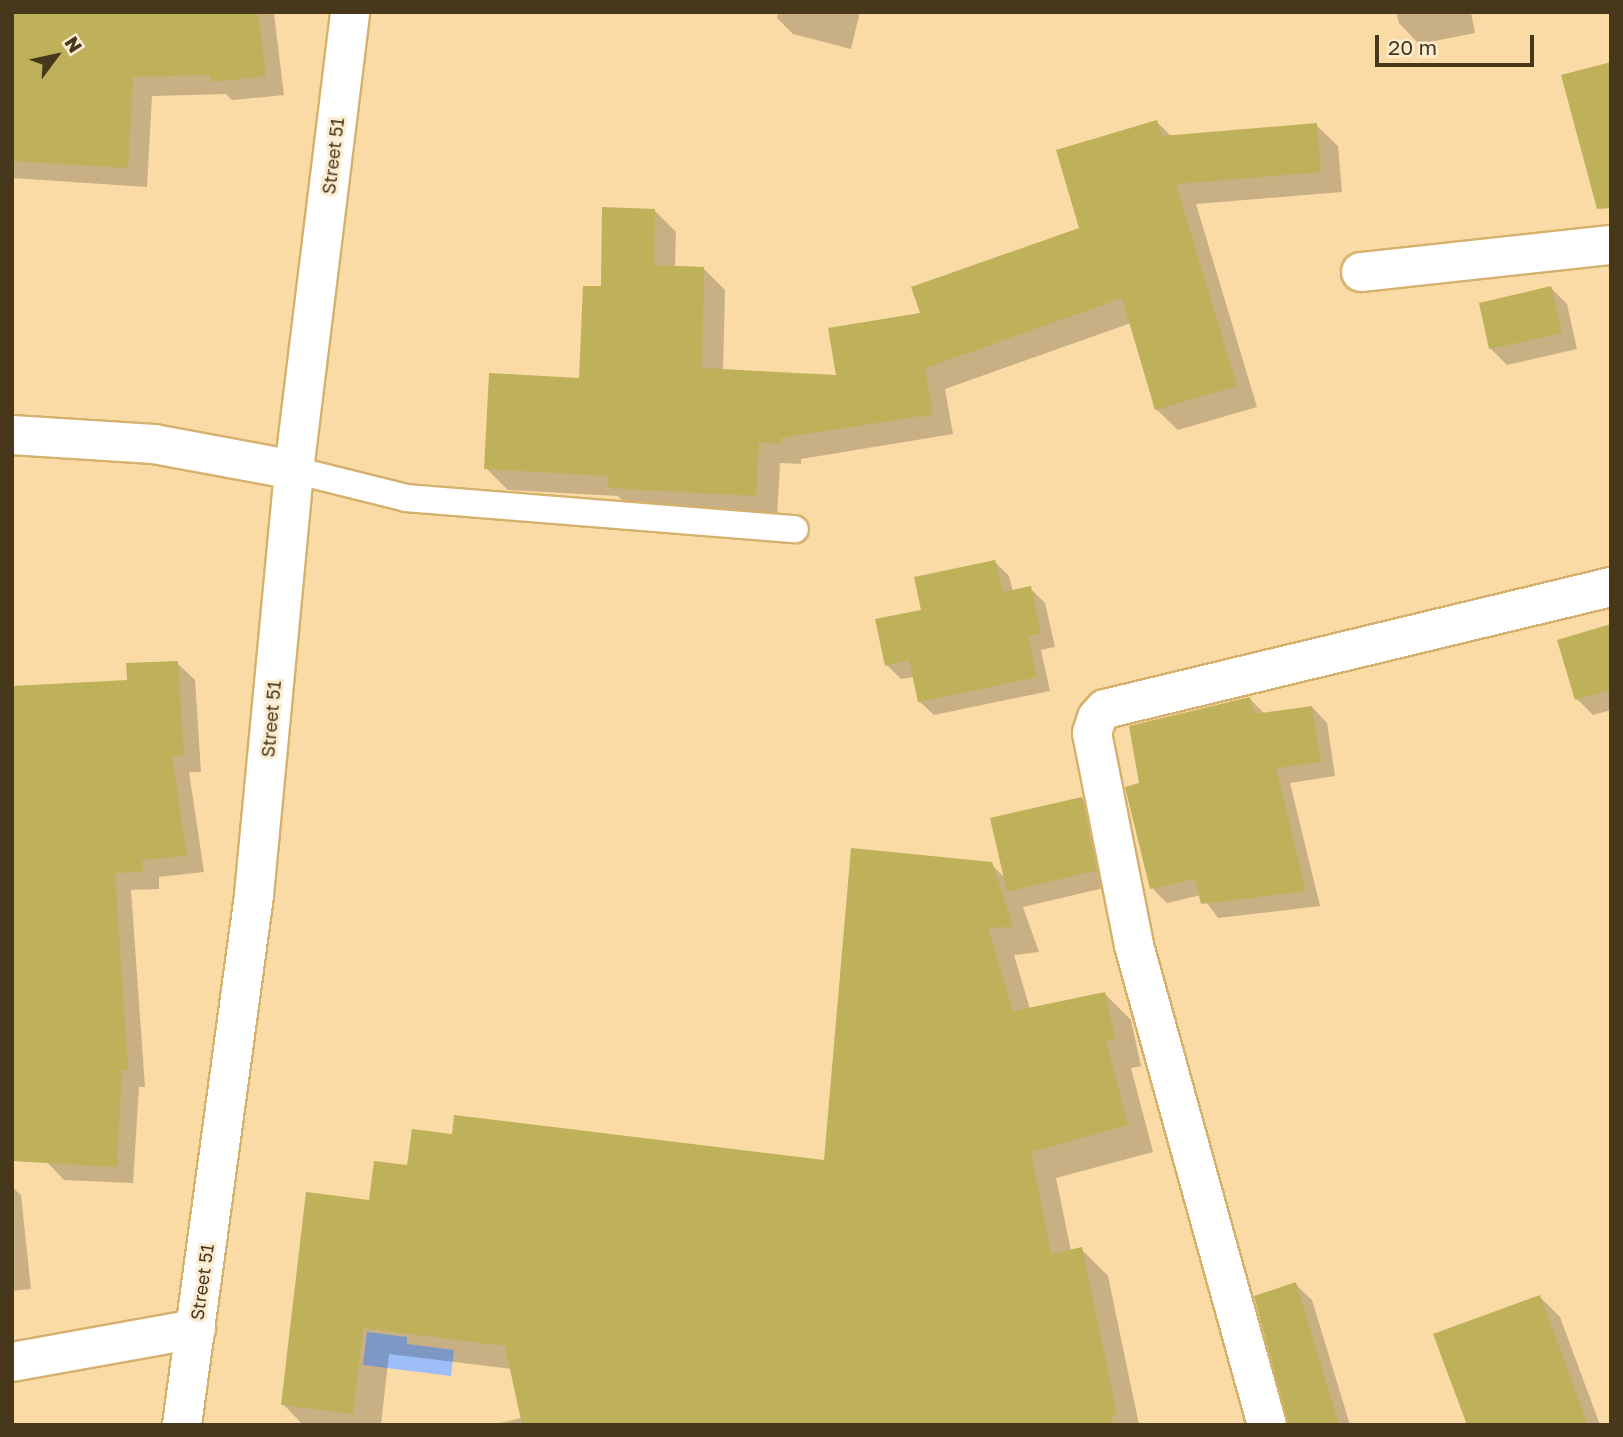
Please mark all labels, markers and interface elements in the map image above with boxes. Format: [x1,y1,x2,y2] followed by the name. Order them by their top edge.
[21,21,91,91] north arrow
[1378,21,1537,65] scale bar
[60,32,88,57] text: N
[1388,34,1437,60] text: 20 m
[318,116,348,196] street label: Street 51
[257,680,285,758] street label: Street 51
[186,1242,218,1322] street label: Street 51

